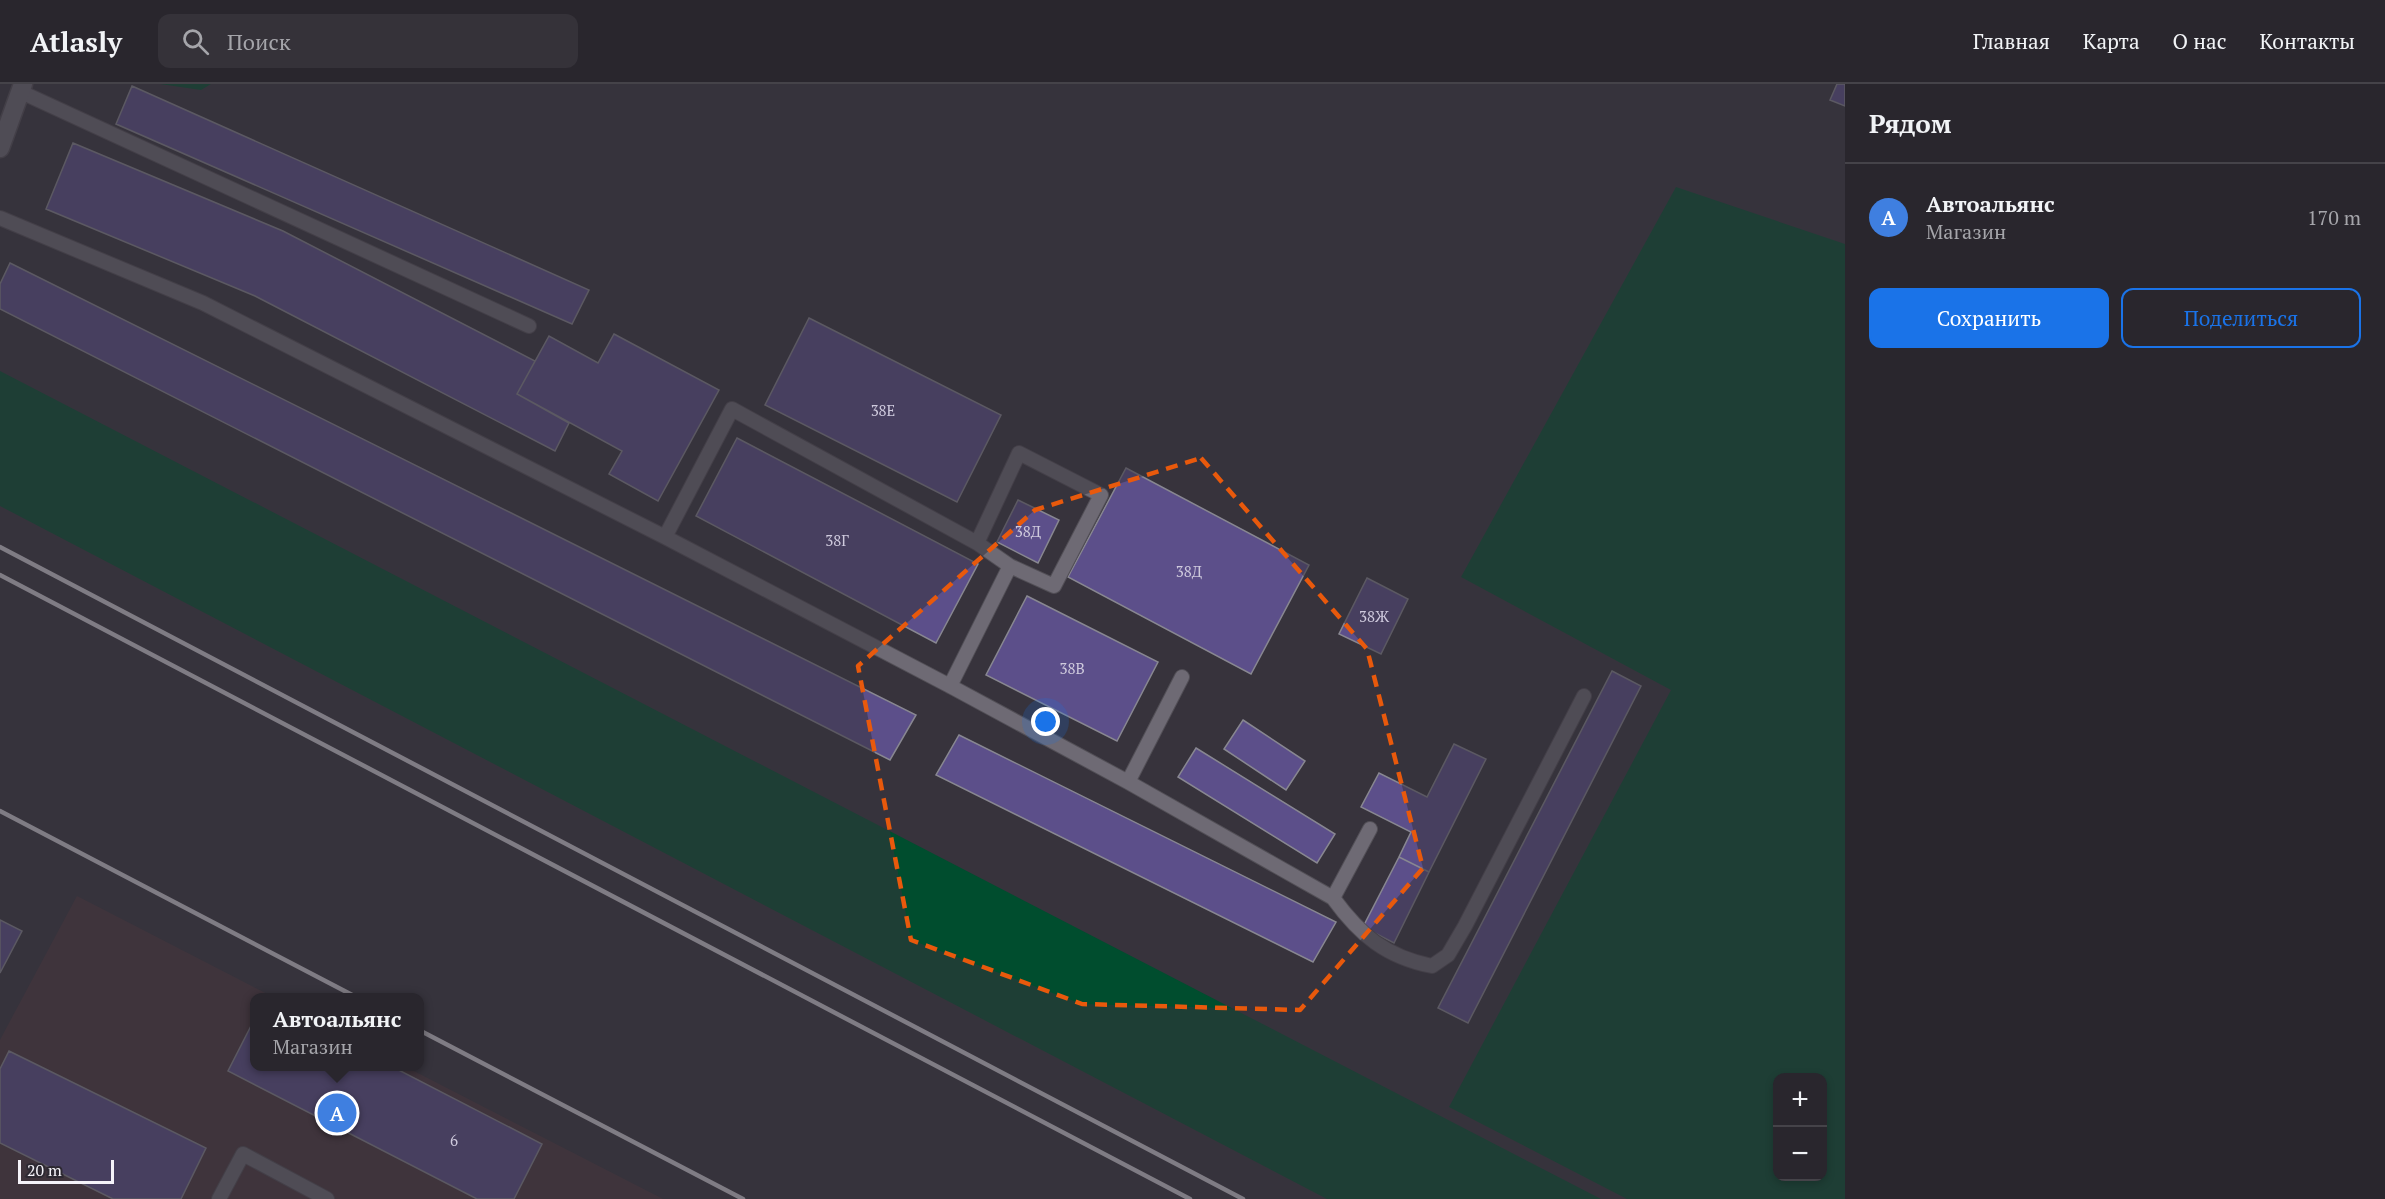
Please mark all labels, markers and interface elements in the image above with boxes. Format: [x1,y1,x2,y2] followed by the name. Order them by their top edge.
[158,14,578,68] search box
[30,23,122,60] text: Atlasly
[179,25,212,58] icon: search
[227,27,291,56] text: Поиск
[1973,27,2050,55] text: Главная
[2083,27,2140,55] text: Карта
[2173,27,2226,55] text: О нас
[2259,27,2355,55] text: Контакты
[1869,106,1952,140] text: Рядом
[1926,189,2055,218] text: Автоальянс
[1881,204,1896,231] text: A
[2307,204,2361,231] text: 170 m
[1926,218,2006,245] text: Магазин
[1869,288,2109,348] button: Сохранить
[2121,288,2361,348] button: Поделиться
[871,400,895,420] house number: 38Е
[1015,521,1042,541] house number: 38Д
[825,530,849,550] house number: 38Г
[1176,561,1203,581] house number: 38Д
[1359,606,1390,626] house number: 38Ж
[1059,658,1085,678] house number: 38В
[1031,707,1060,736] your location
[250,993,424,1071] popup
[273,1004,401,1033] text: Автоальянс
[273,1033,353,1060] text: Магазин
[1773,1073,1827,1181] map controls
[1773,1073,1827,1127] button: +
[318,1090,356,1136] pin: A
[1773,1127,1827,1181] button: −
[450,1130,458,1150] house number: 6
[18,1157,114,1184] scale bar
[27,1159,62,1181] text: 20 m

